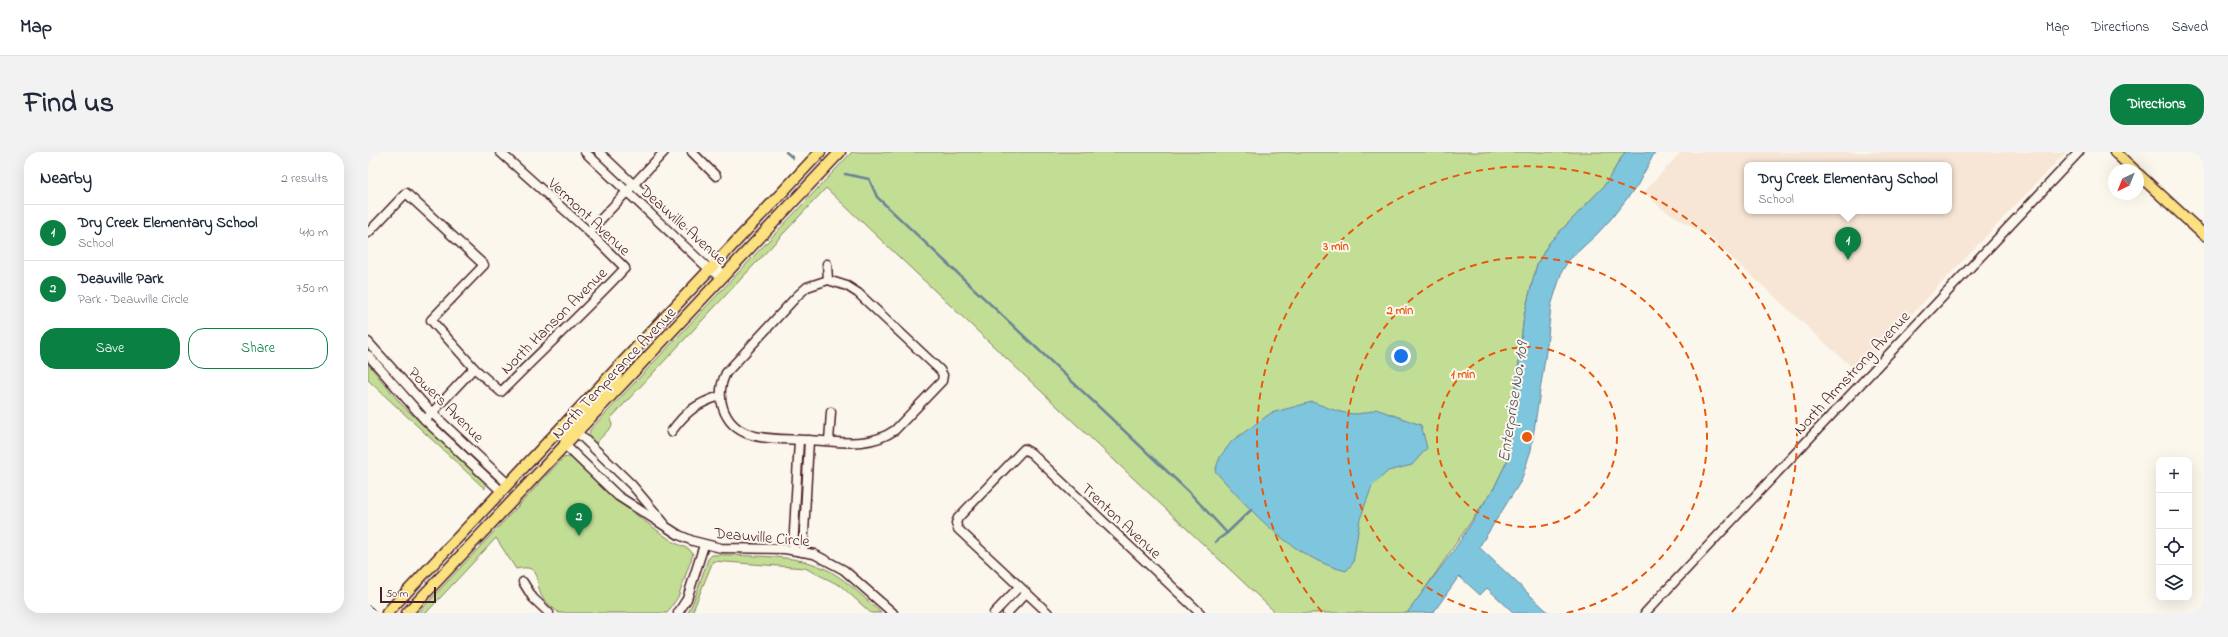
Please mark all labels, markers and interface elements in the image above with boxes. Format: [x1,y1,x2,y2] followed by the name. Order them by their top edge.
[20,14,52,41] text: Map
[2046,17,2069,38] text: Map
[2091,17,2149,38] text: Directions
[2171,17,2208,38] text: Saved
[24,84,114,125] text: Find us
[2110,84,2204,125] button: Directions
[1744,162,1952,214] popup
[2108,164,2144,200] north arrow
[40,166,92,191] text: Nearby
[1758,168,1938,190] text: Dry Creek Elementary School
[281,169,328,188] text: 2 results
[541,172,636,263] street label: Vermont Avenue
[633,179,732,272] street label: Deauville Avenue
[1758,190,1794,209] text: School
[78,212,257,234] text: Dry Creek Elementary School
[51,223,55,242] text: 1
[300,223,328,242] text: 410 m
[1835,227,1861,260] pin: 1
[78,234,114,253] text: School
[1322,238,1349,256] text: 3 min
[495,262,614,380] street label: North Hanson Avenue
[78,268,163,290] text: Deauville Park
[50,279,56,298] text: 2
[296,279,328,298] text: 750 m
[78,290,189,309] text: Park · Deauville Circle
[547,301,683,445] street label: North Temperance Avenue
[1386,302,1413,320] text: 2 min
[1788,305,1917,441] street label: North Armstrong Avenue
[40,328,180,369] button: Save
[188,328,328,369] button: Share
[1492,338,1536,464] water label: Enterprise No. 109
[1391,346,1411,366] your location
[402,362,490,450] street label: Powers Avenue
[1451,366,1475,384] text: 1 min
[1520,430,1534,444] centre of rings
[2156,457,2192,601] map controls
[2156,457,2192,493] button: +
[1075,478,1167,566] street label: Trenton Avenue
[2156,493,2192,529] button: −
[566,503,592,536] pin: 2
[712,522,811,554] street label: Deauville Circle
[2156,529,2192,565] button: locate
[2156,565,2192,601] button: layers
[380,585,436,604] scale bar
[386,586,408,602] text: 50 m

